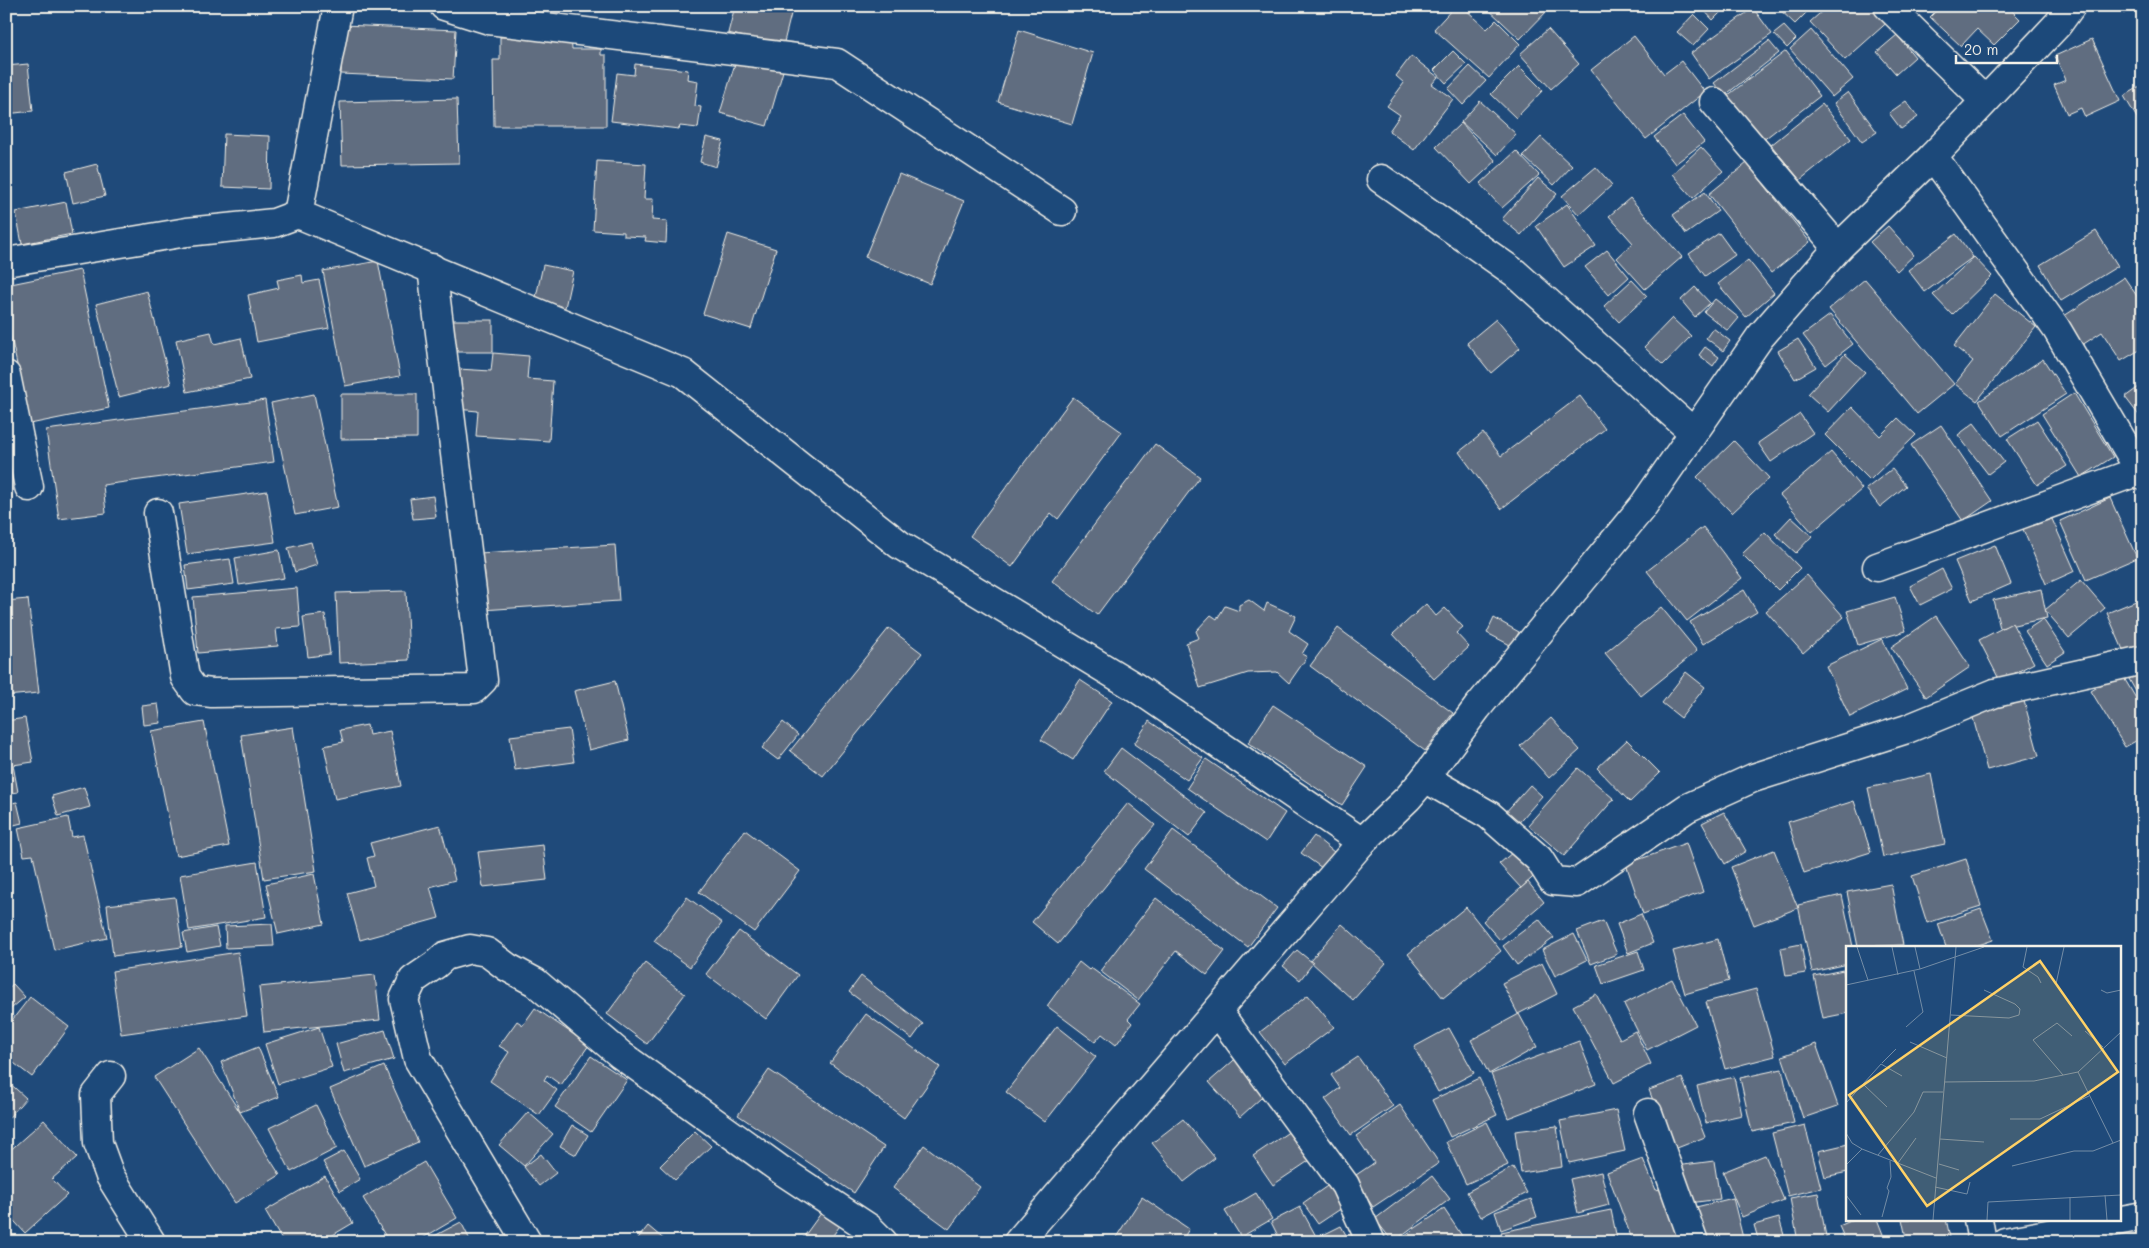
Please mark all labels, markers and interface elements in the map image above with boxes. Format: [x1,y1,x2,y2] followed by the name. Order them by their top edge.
[1956,32,2058,64] scale bar
[1964,39,1998,59] text: 20 m
[1846,946,2122,1220] inset map

